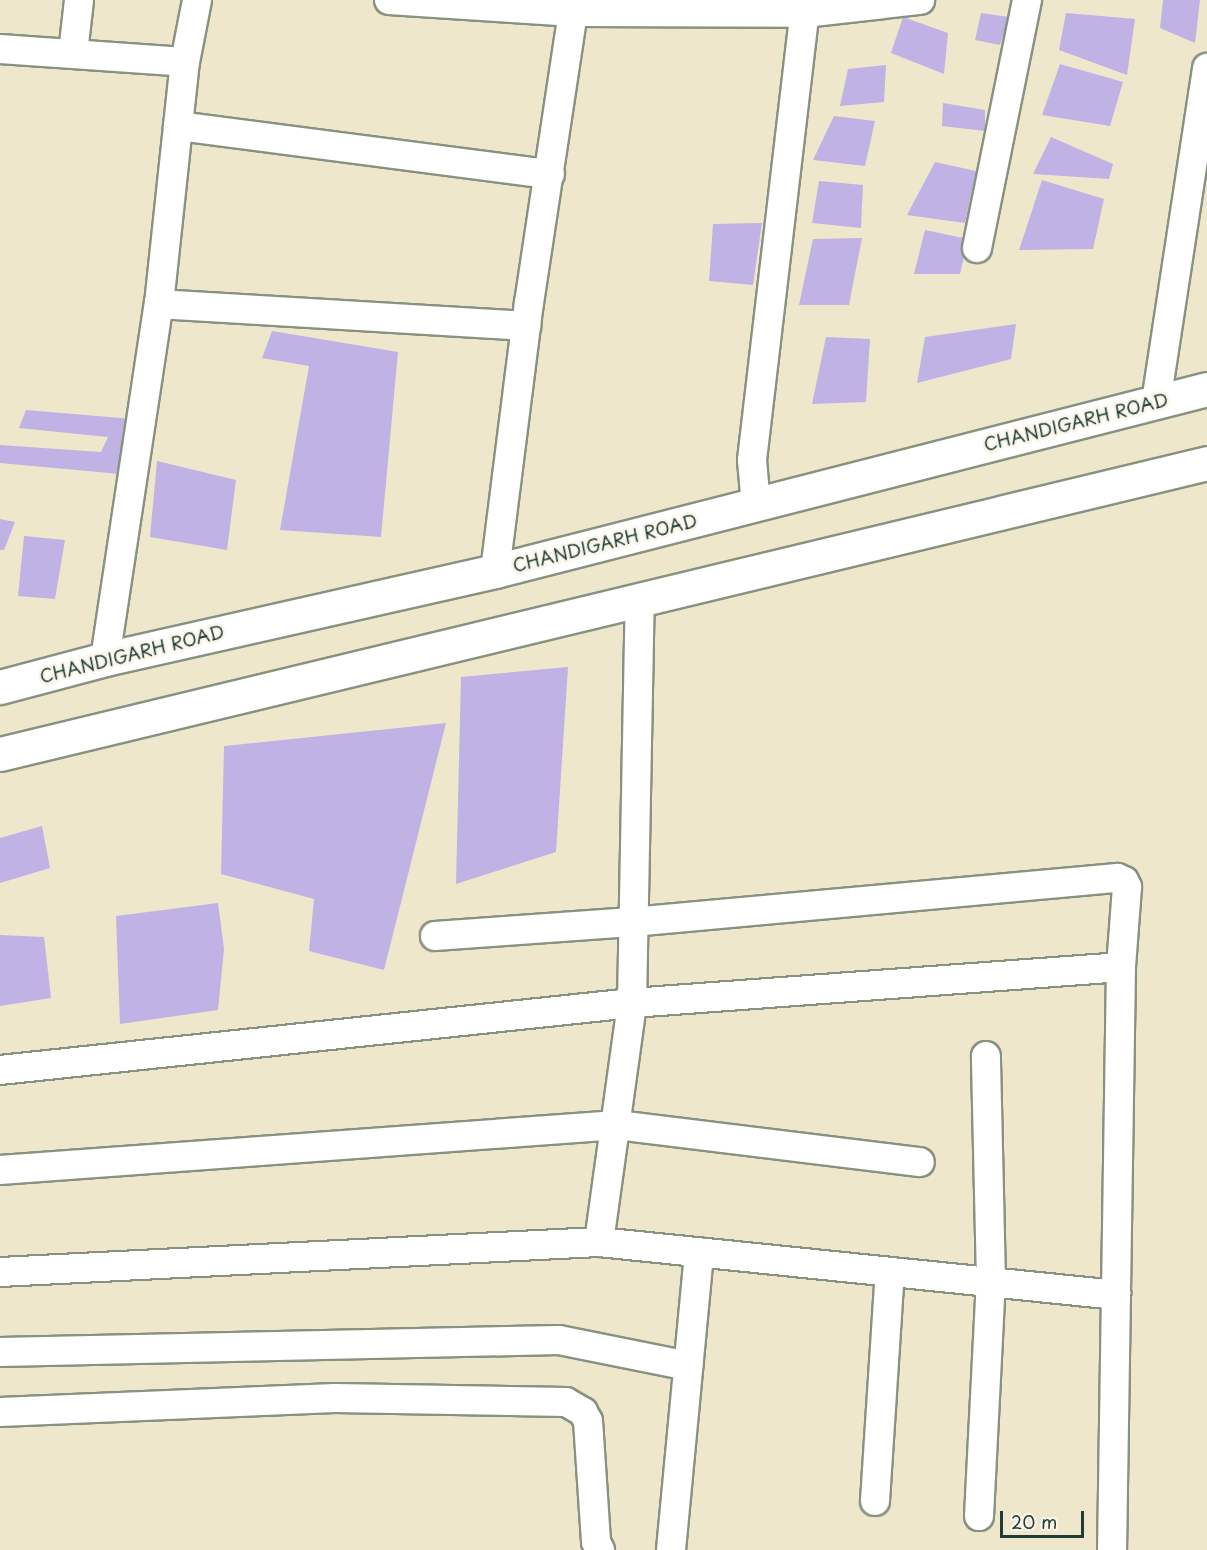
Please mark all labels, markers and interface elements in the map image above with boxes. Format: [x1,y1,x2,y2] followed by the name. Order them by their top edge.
[981,388,1171,456] street label: CHANDIGARH ROAD
[510,509,700,577] street label: CHANDIGARH ROAD
[37,620,227,688] street label: CHANDIGARH ROAD
[1003,1499,1087,1537] scale bar
[1011,1508,1057,1535] text: 20 m

